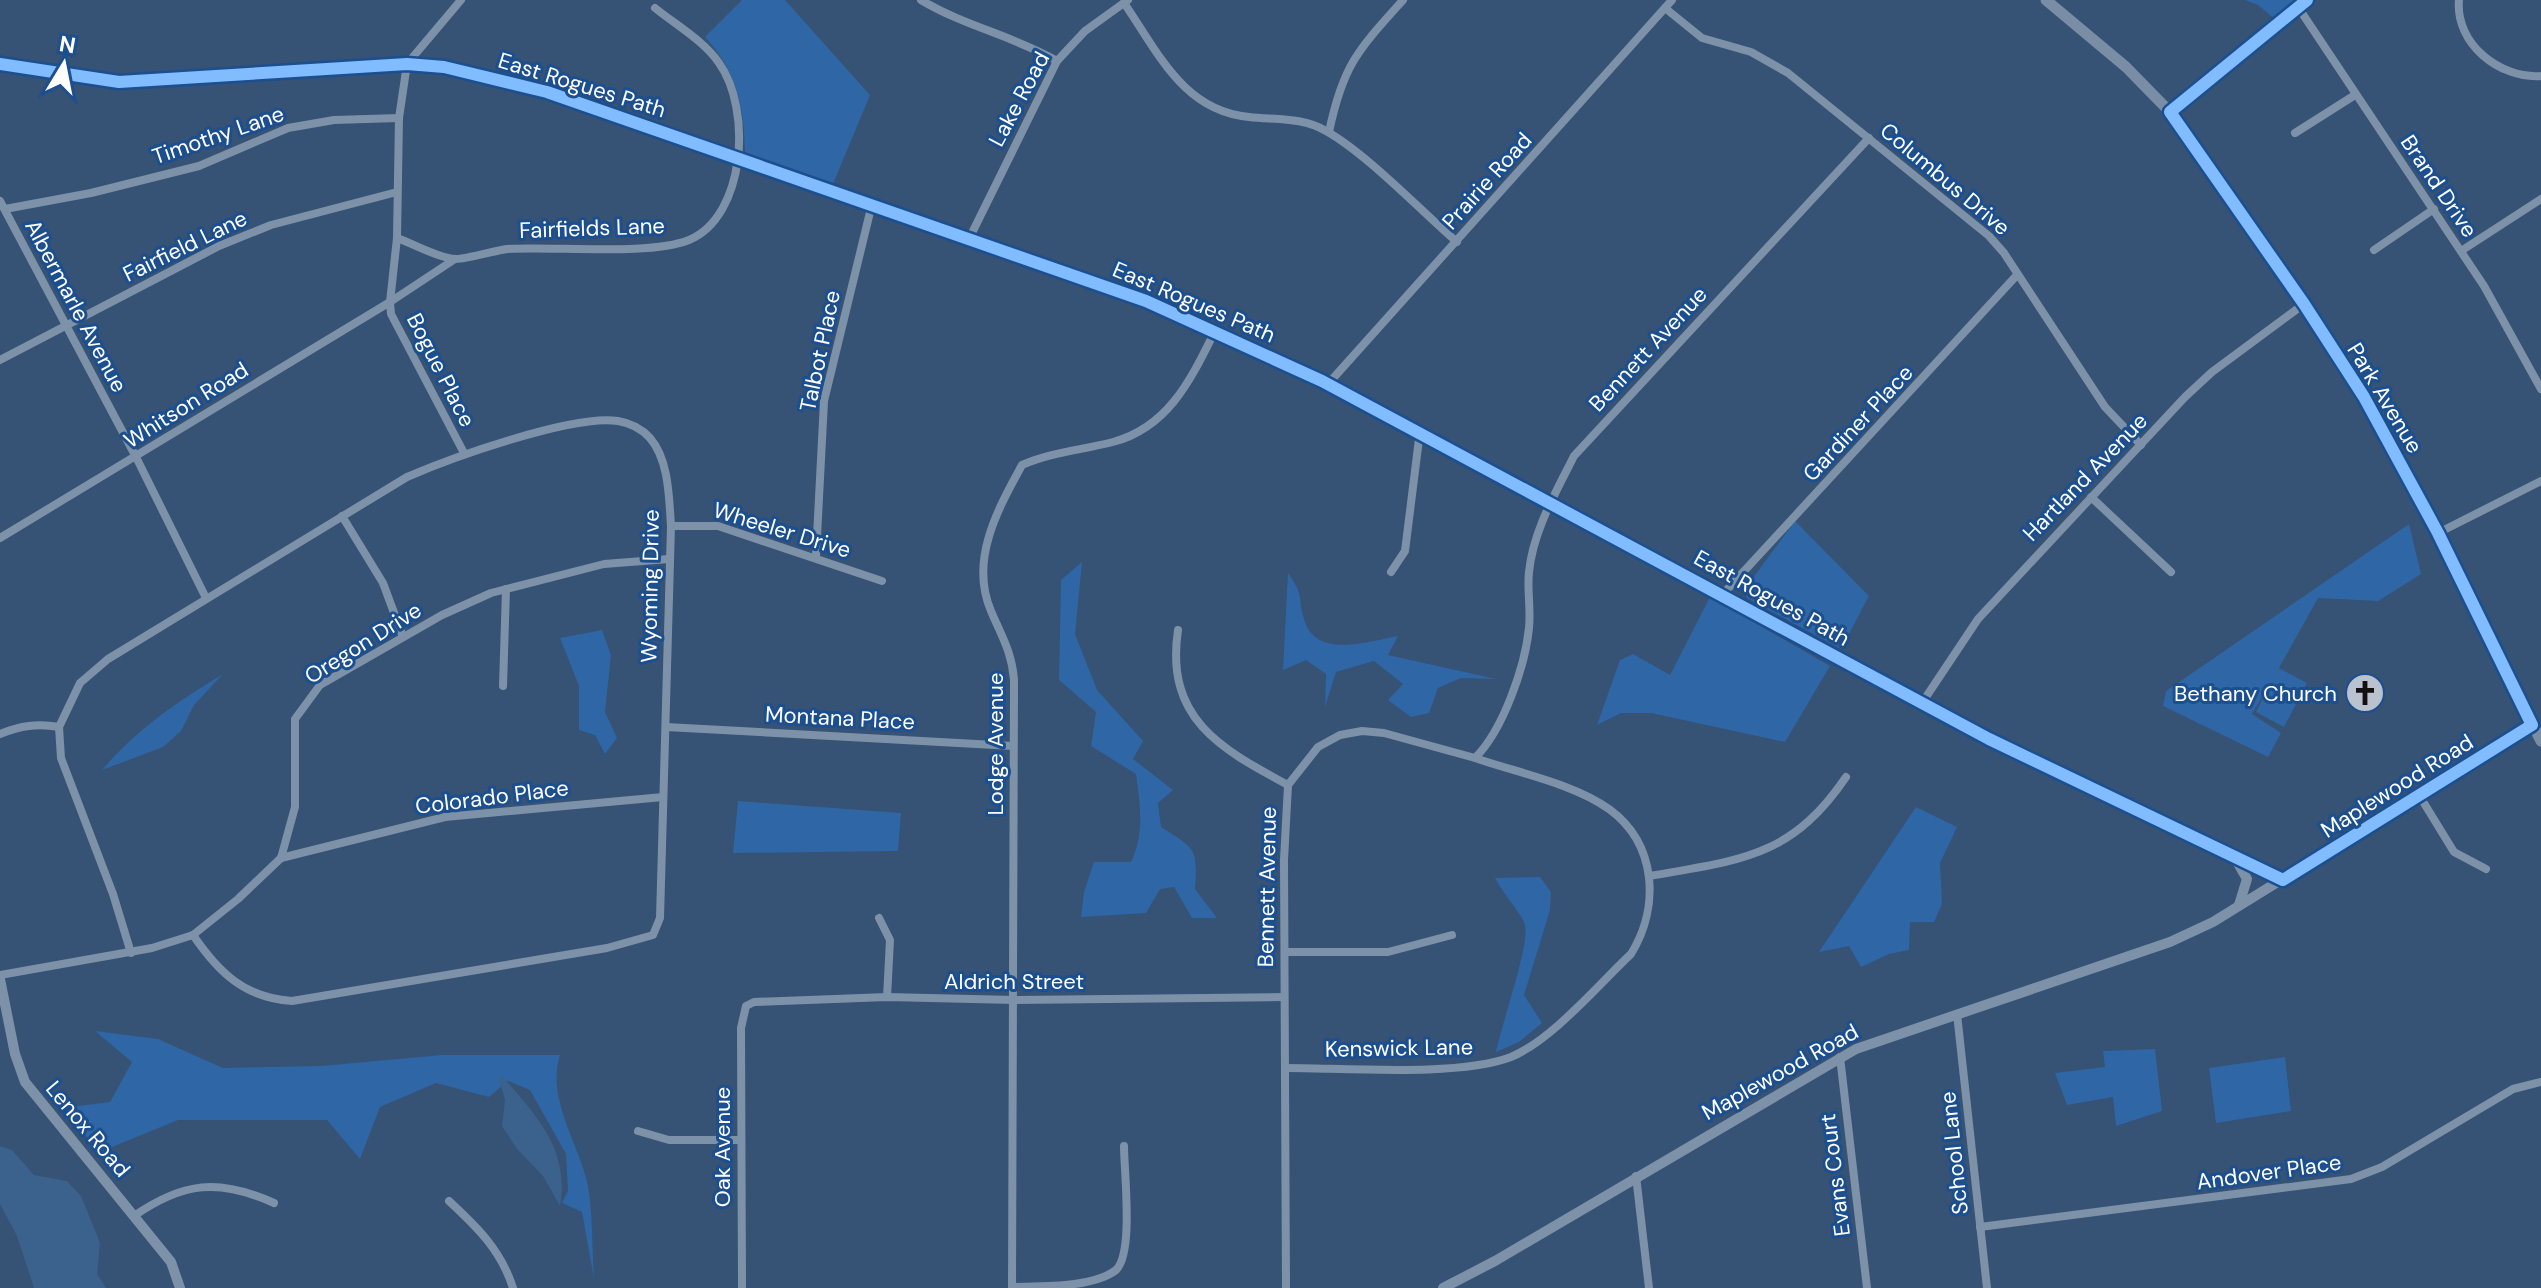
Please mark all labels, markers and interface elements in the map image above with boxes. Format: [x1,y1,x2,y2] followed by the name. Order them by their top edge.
[24,24,104,104] north arrow
[57,29,78,60] text: N
[495,46,669,124] street label: East Rogues Path
[982,47,1056,151] street label: Lake Road
[148,99,288,171] street label: Timothy Lane
[1874,116,2016,242] street label: Columbus Drive
[1436,126,1538,236] street label: Prairie Road
[2394,129,2484,243] street label: Brand Drive
[118,203,252,289] street label: Fairfield Lane
[519,211,665,245] street label: Fairfields Lane
[18,215,134,397] street label: Albermarle Avenue
[1108,255,1280,349] street label: East Rogues Path
[1582,280,1714,418] street label: Bennett Avenue
[793,288,847,414] street label: Talbot Place
[400,308,482,432] street label: Bogue Place
[2341,337,2429,459] street label: Park Avenue
[118,355,254,455] street label: Whitson Road
[1796,359,1920,487] street label: Gardiner Place
[2016,407,2154,547] street label: Hartland Avenue
[710,495,854,565] street label: Wheeler Drive
[634,509,666,663] street label: Wyoming Drive
[1689,543,1855,653] street label: East Rogues Path
[299,596,427,690] street label: Oregon Drive
[2344,672,2386,714] church icon: Bethany Church
[981,673,1010,815] street label: Lodge Avenue
[2174,679,2337,708] place label: Bethany Church
[764,700,916,736] street label: Montana Place
[2315,727,2479,845] street label: Maplewood Road
[414,773,570,821] street label: Colorado Place
[1251,806,1283,968] street label: Bennett Avenue
[944,967,1084,996] street label: Aldrich Street
[1697,1017,1863,1127] street label: Maplewood Road
[1325,1032,1473,1064] street label: Kenswick Lane
[39,1075,137,1183] street label: Lenox Road
[708,1087,737,1207] street label: Oak Avenue
[1933,1090,1975,1216] street label: School Lane
[1813,1112,1857,1238] street label: Evans Court
[2195,1147,2343,1197] street label: Andover Place

